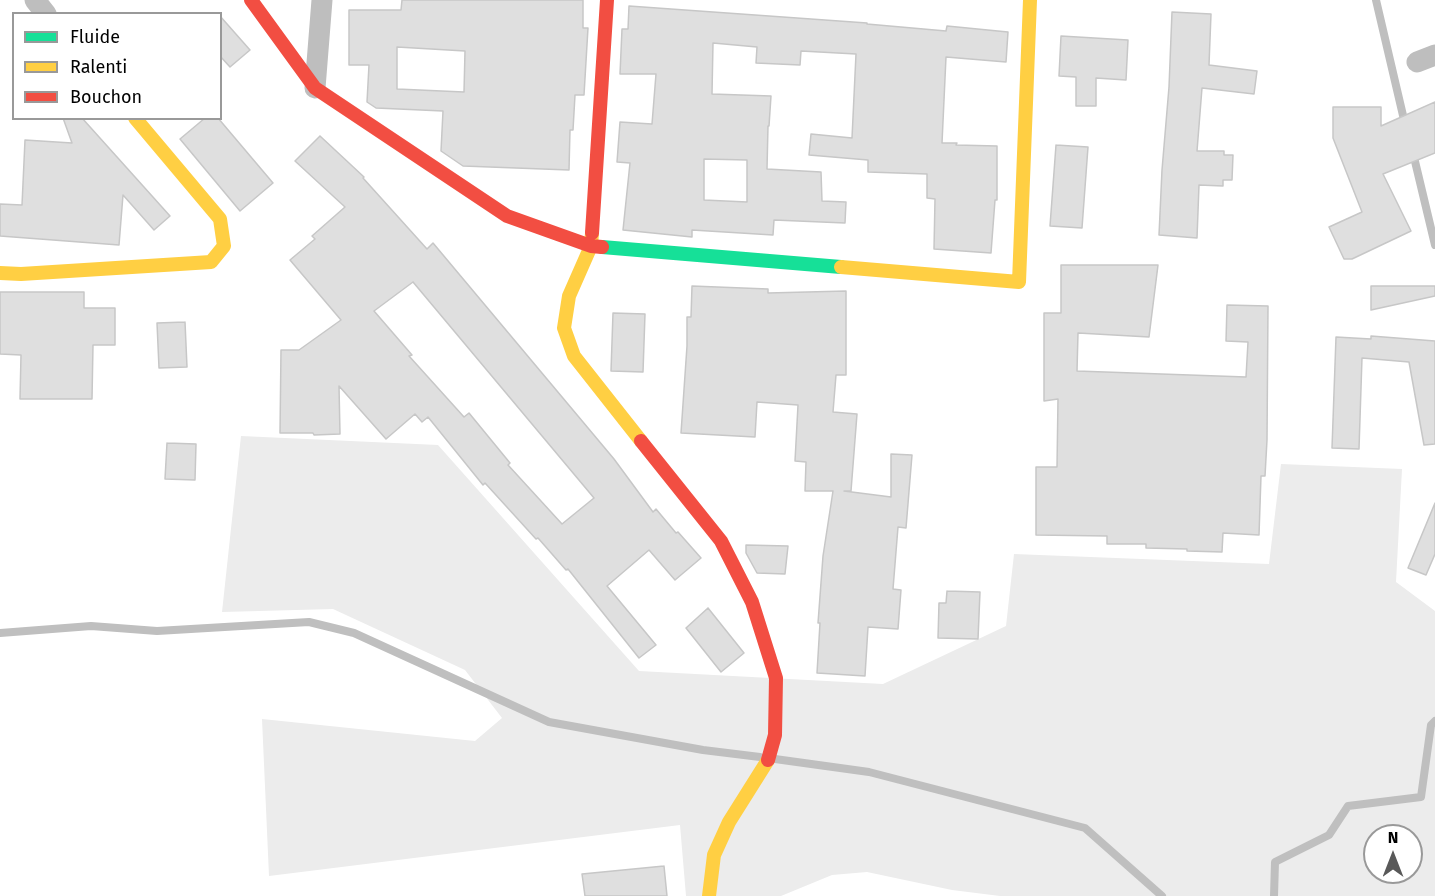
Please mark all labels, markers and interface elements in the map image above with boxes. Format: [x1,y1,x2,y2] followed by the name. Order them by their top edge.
[12,12,222,120] legend
[70,26,120,48] text: Fluide
[70,56,127,78] text: Ralenti
[70,86,142,108] text: Bouchon
[1363,824,1423,884] north arrow
[1388,828,1398,847] text: N

